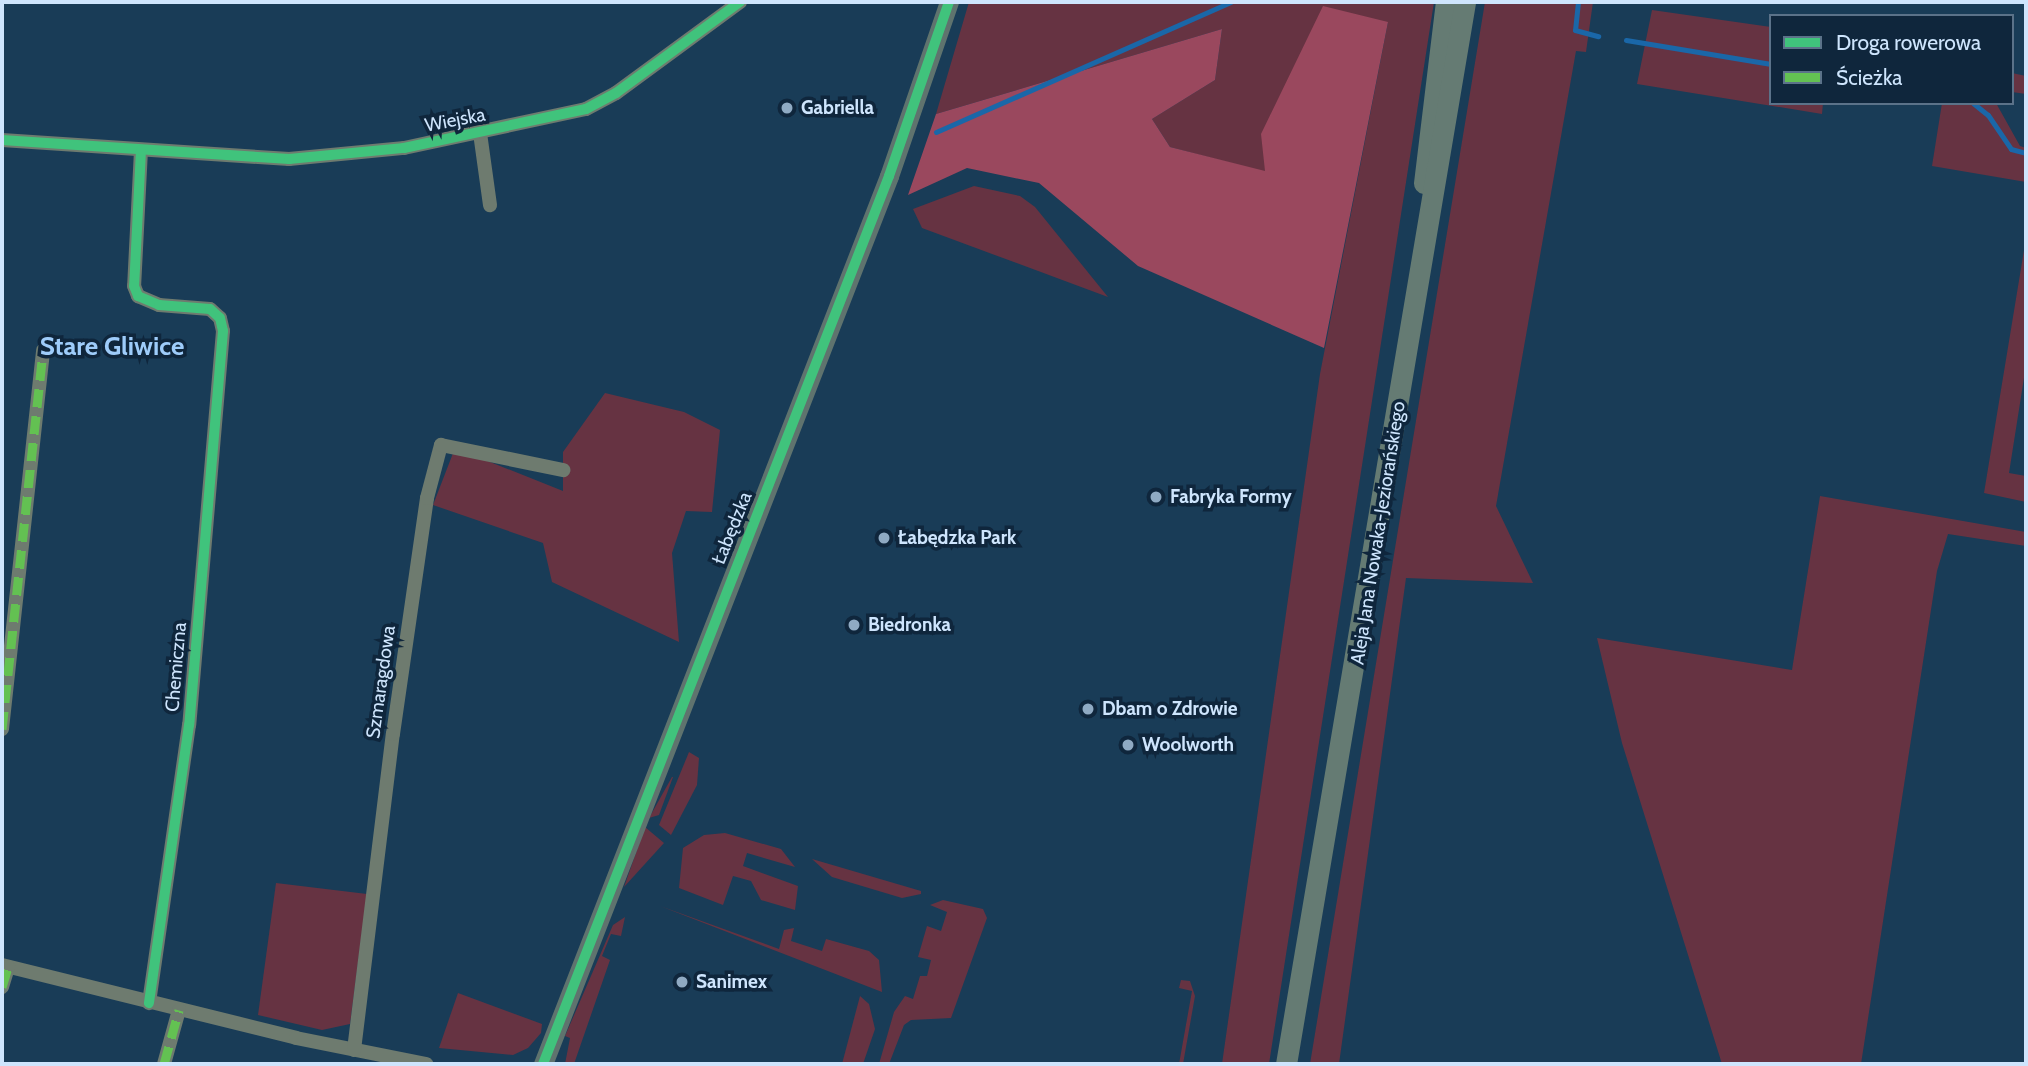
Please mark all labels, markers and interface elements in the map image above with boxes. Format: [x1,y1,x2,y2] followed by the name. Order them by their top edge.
[1769,14,2014,105] legend
[1836,30,1981,55] text: Droga rowerowa
[1836,65,1902,90] text: Ścieżka
[801,97,874,119] place label: Gabriella
[779,100,795,116] marker: Gabriella
[423,103,487,137] street label: Wiejska
[40,331,184,363] district label: Stare Gliwice
[1346,400,1410,666] street label: Aleja Jana Nowaka-Jeziorańskiego
[1170,486,1292,508] place label: Fabryka Formy
[707,489,757,567] street label: Łabędzka
[1148,489,1164,505] marker: Fabryka Formy
[898,527,1016,549] place label: Łabędzka Park
[876,530,892,546] marker: Łabędzka Park
[868,614,951,636] place label: Biedronka
[846,617,862,633] marker: Biedronka
[161,621,191,713] street label: Chemiczna
[362,624,400,740] street label: Szmaragdowa
[1102,698,1238,720] place label: Dbam o Zdrowie
[1080,701,1096,717] marker: Dbam o Zdrowie
[1142,734,1234,756] place label: Woolworth
[1120,737,1136,753] marker: Woolworth
[696,971,767,993] place label: Sanimex
[674,974,690,990] marker: Sanimex

